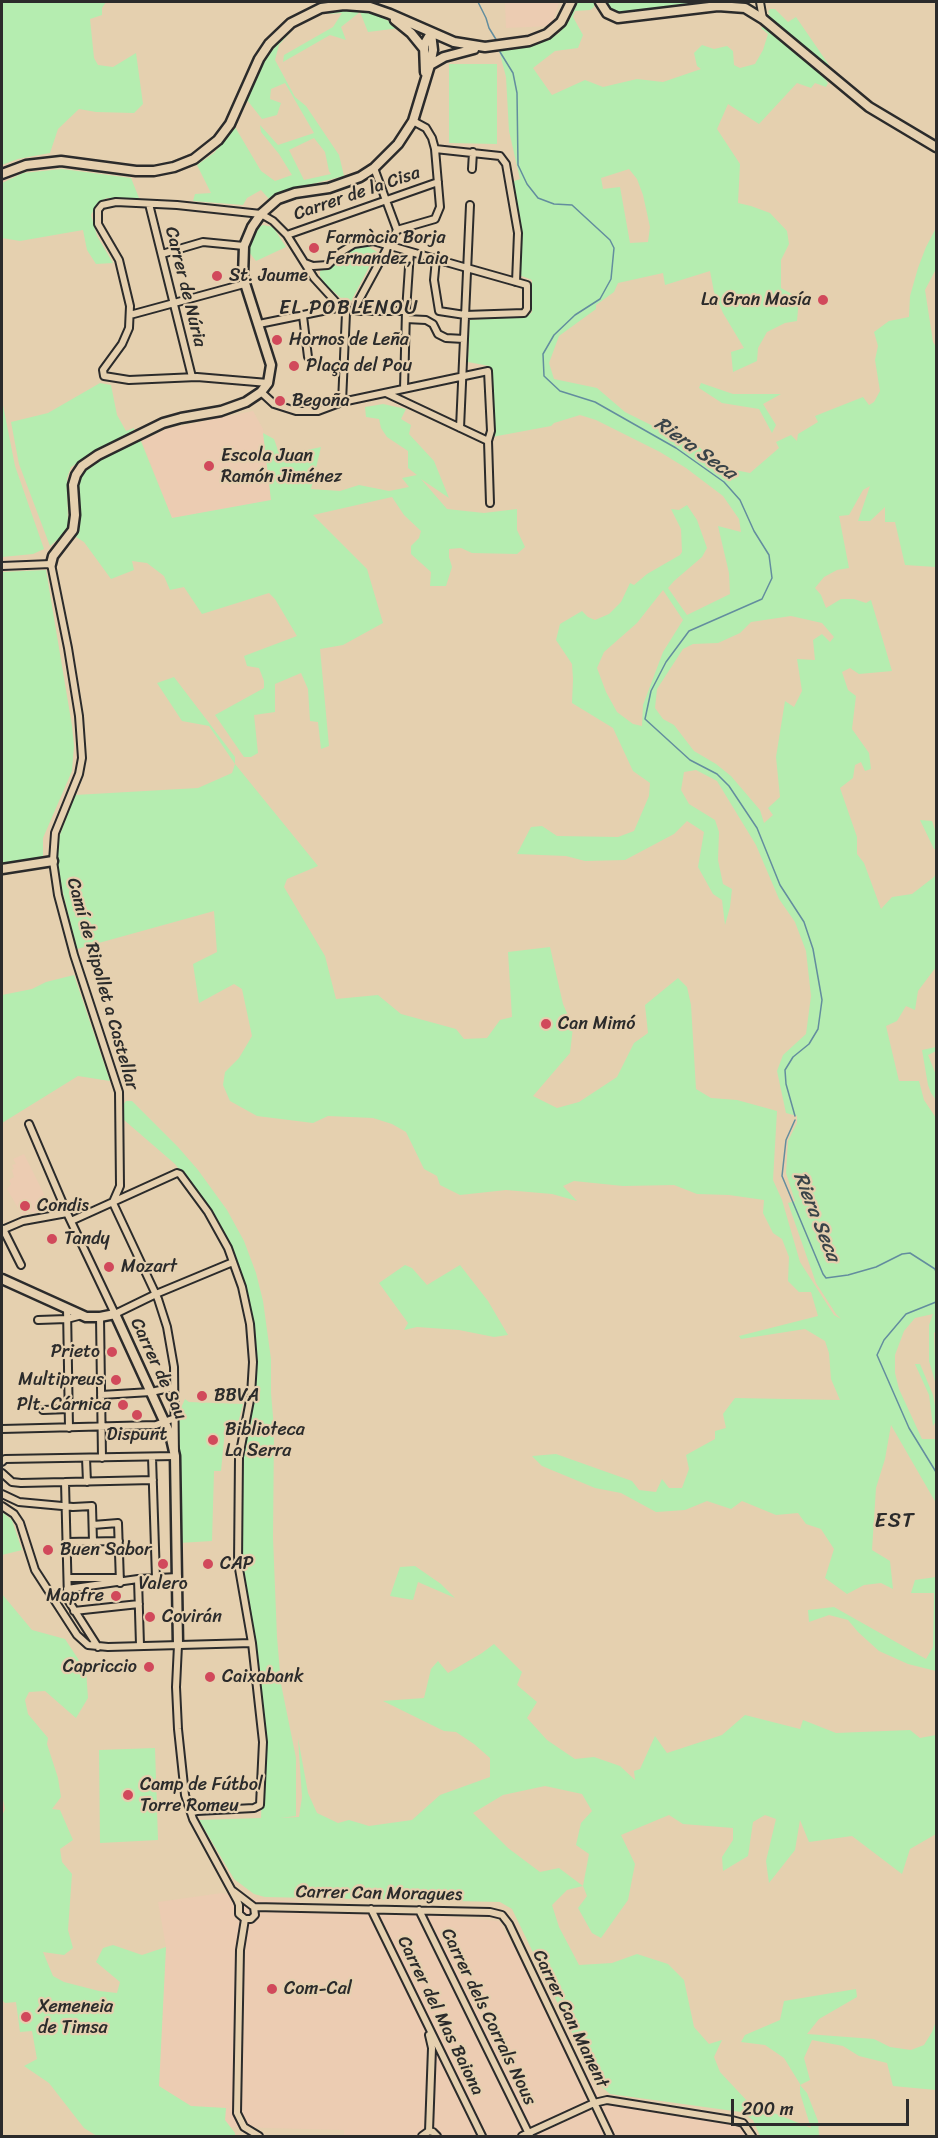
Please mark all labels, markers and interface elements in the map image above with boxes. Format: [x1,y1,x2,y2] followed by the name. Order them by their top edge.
[291,162,423,226] street label: Carrer de la Cisa
[160,225,210,349] street label: Carrer de Núria
[326,227,449,270] place label: Farmàcia Borja Fernandez, Laia
[307,241,321,255] marker: Farmàcia Borja Fernandez, Laia
[229,265,308,287] place label: St. Jaume
[210,269,224,283] marker: St. Jaume
[701,289,811,311] place label: La Gran Masía
[816,293,830,307] marker: La Gran Masía
[279,297,419,321] district label: EL POBLENOU
[289,329,409,351] place label: Hornos de Leña
[270,333,284,347] marker: Hornos de Leña
[306,355,412,377] place label: Plaça del Pou
[287,359,301,373] marker: Plaça del Pou
[292,390,350,412] place label: Begoña
[273,394,287,408] marker: Begoña
[650,412,740,486] water label: Riera Seca
[221,445,342,488] place label: Escola Juan Ramón Jiménez
[202,459,216,473] marker: Escola Juan Ramón Jiménez
[61,876,143,1092] street label: Camí de Ripollet a Castellar
[558,1013,635,1035] place label: Can Mimó
[539,1017,553,1031] marker: Can Mimó
[787,1169,845,1265] water label: Riera Seca
[37,1195,89,1217] place label: Condis
[18,1199,32,1213] marker: Condis
[64,1228,110,1250] place label: Tandy
[45,1232,59,1246] marker: Tandy
[121,1256,177,1278] place label: Mozart
[102,1260,116,1274] marker: Mozart
[125,1315,191,1423] street label: Carrer de Sau
[51,1341,100,1363] place label: Prieto
[105,1345,119,1359] marker: Prieto
[18,1369,104,1391] place label: Multipreus
[109,1373,123,1387] marker: Multipreus
[214,1385,259,1407] place label: BBVA
[195,1389,209,1403] marker: BBVA
[17,1394,111,1416] place label: Plt. Cárnica
[116,1398,130,1412] marker: Plt. Cárnica
[130,1408,144,1422] marker: Dispunt
[225,1419,305,1462] place label: Biblioteca La Serra
[107,1424,167,1446] place label: Dispunt
[206,1433,220,1447] marker: Biblioteca La Serra
[875,1509,915,1535] district label: EST
[60,1539,151,1561] place label: Buen Sabor
[41,1543,55,1557] marker: Buen Sabor
[220,1553,254,1575] place label: CAP
[156,1557,170,1571] marker: Valero
[201,1557,215,1571] marker: CAP
[138,1573,188,1595] place label: Valero
[46,1585,104,1607] place label: Mapfre
[109,1589,123,1603] marker: Mapfre
[162,1606,222,1628] place label: Covirán
[143,1610,157,1624] marker: Covirán
[63,1656,137,1678] place label: Capriccio
[142,1660,156,1674] marker: Capriccio
[222,1666,303,1688] place label: Caixabank
[203,1670,217,1684] marker: Caixabank
[140,1774,263,1816] place label: Camp de Fútbol Torre Romeu
[121,1788,135,1802] marker: Camp de Fútbol Torre Romeu
[296,1882,462,1906] street label: Carrer Can Moragues
[436,1925,540,2109] street label: Carrer dels Corrals Nous
[392,1933,488,2099] street label: Carrer del Mas Baiona
[527,1947,613,2091] street label: Carrer Can Manent
[284,1978,352,2000] place label: Com-Cal
[265,1982,279,1996] marker: Com-Cal
[38,1996,113,2038] place label: Xemeneia de Timsa
[19,2010,33,2024] marker: Xemeneia de Timsa
[734,2087,912,2125] scale bar
[742,2093,794,2125] text: 200 m

